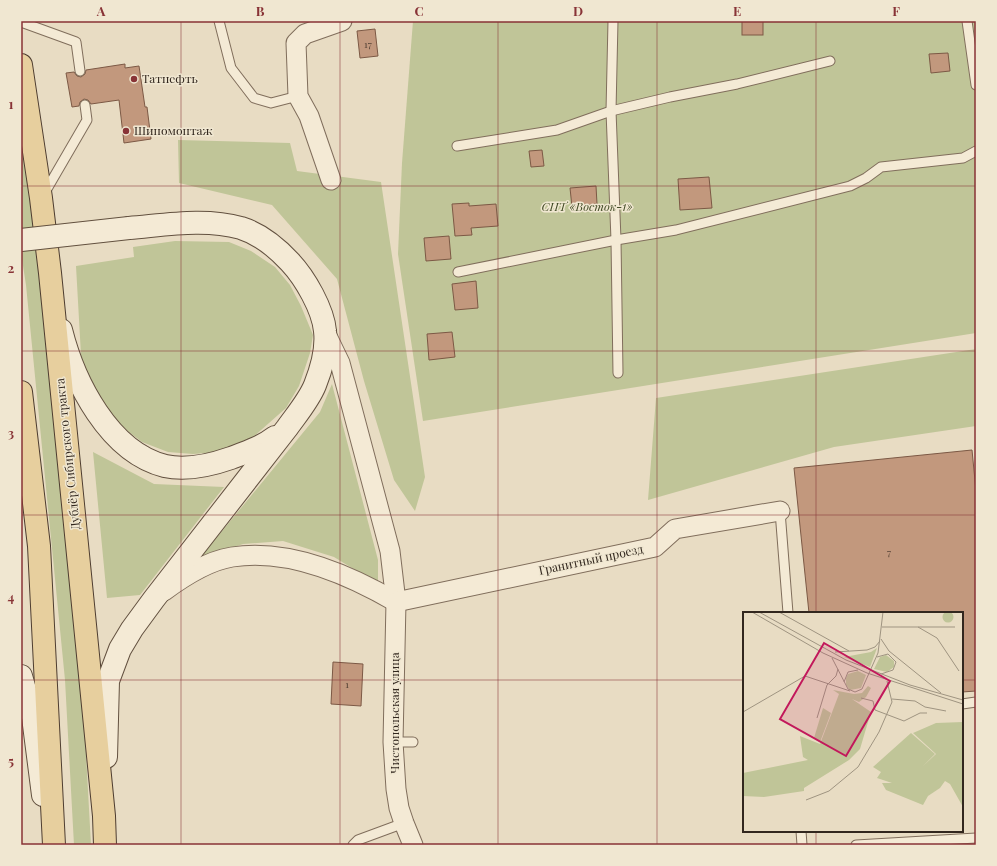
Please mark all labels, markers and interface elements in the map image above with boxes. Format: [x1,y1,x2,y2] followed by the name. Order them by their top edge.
[96,2,106,19] text: A
[256,2,265,19] text: B
[414,2,424,19] text: C
[573,2,583,19] text: D
[733,2,741,19] text: E
[892,2,900,19] text: F
[364,37,372,51] house number: 17
[142,70,198,86] place label: Татнефть
[129,74,139,84] marker: Татнефть
[9,95,14,112] text: 1
[134,122,213,138] place label: Шиномонтаж
[121,126,131,136] marker: Шиномонтаж
[541,198,633,214] park label: СНТ «Восток-1»
[8,259,15,276] text: 2
[51,378,83,531] street label: Дублёр Сибирского тракта
[8,424,14,441] text: 3
[537,540,645,578] street label: Гранитный проезд
[887,545,891,559] house number: 7
[8,588,15,605] text: 4
[743,612,963,832] inset map
[386,652,402,774] street label: Чистопольская улица
[345,677,349,691] house number: 1
[8,752,14,769] text: 5

